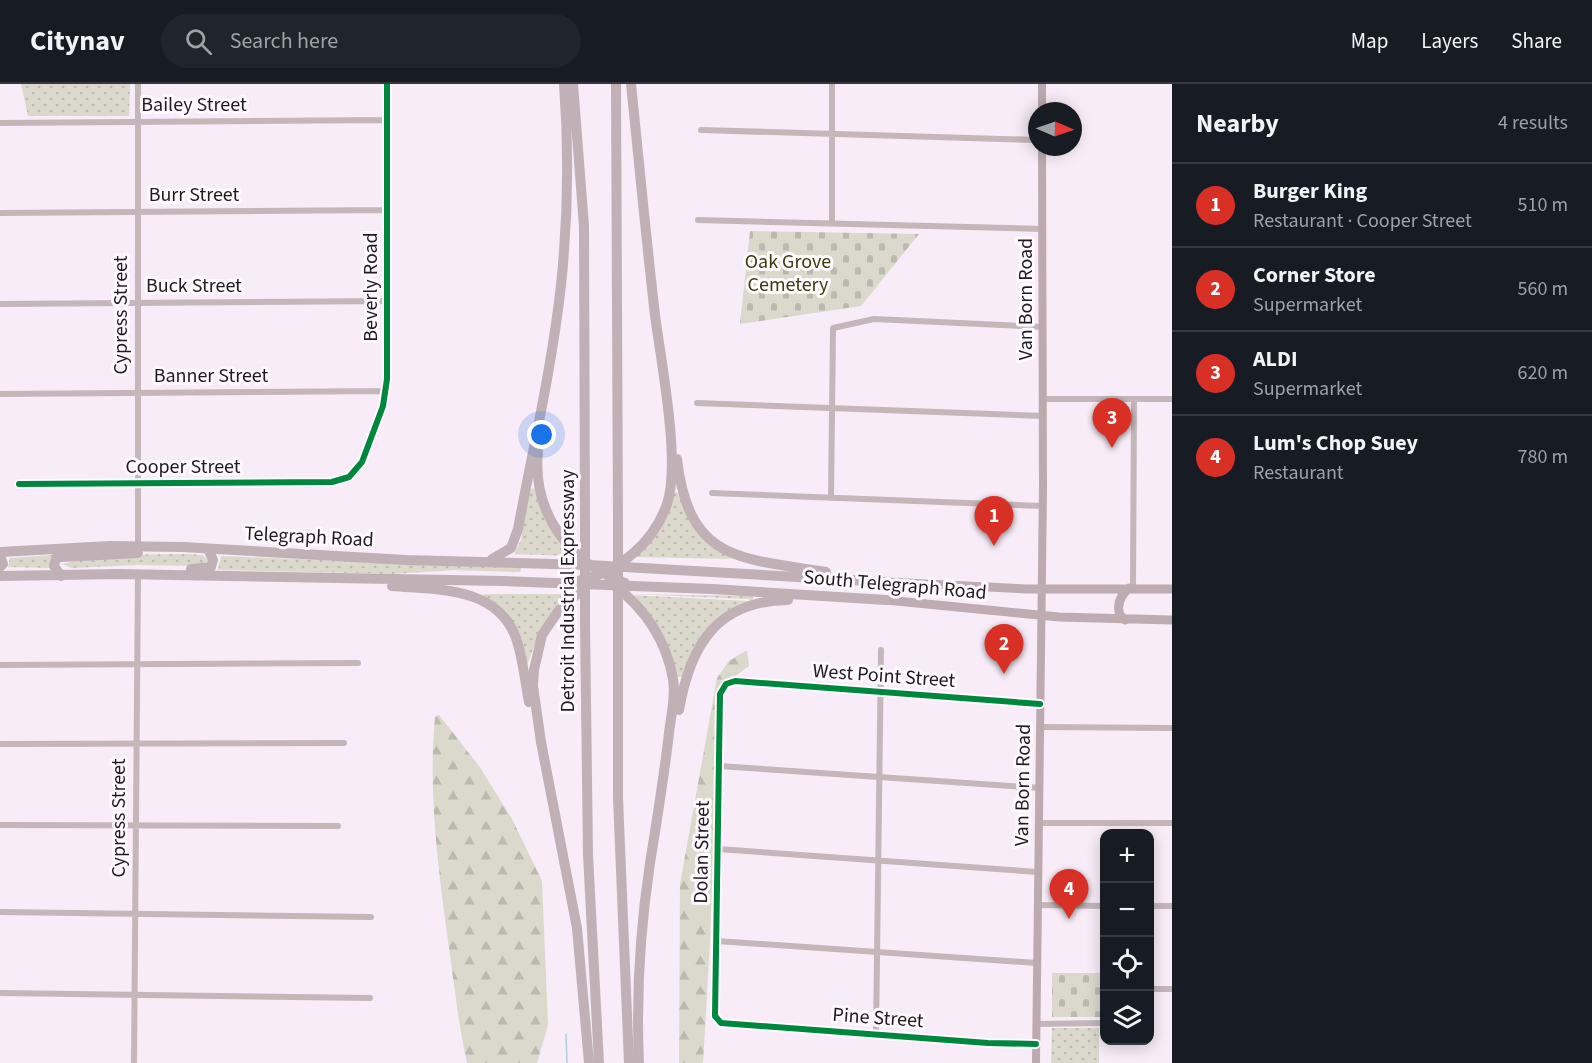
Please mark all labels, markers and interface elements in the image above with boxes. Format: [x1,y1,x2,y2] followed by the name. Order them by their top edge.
[161,14,581,68] search box
[30,21,125,61] text: Citynav
[182,25,215,58] icon: search
[230,25,338,57] text: Search here
[1351,26,1388,56] text: Map
[1421,26,1478,56] text: Layers
[1511,26,1562,56] text: Share
[141,91,247,119] street label: Bailey Street
[1028,102,1082,156] north arrow
[1196,105,1279,142] text: Nearby
[1498,109,1568,137] text: 4 results
[1253,175,1367,207] text: Burger King
[149,181,240,209] street label: Burr Street
[1210,191,1221,219] text: 1
[1518,191,1568,219] text: 510 m
[1253,207,1472,235] text: Restaurant · Cooper Street
[357,232,385,342] street label: Beverly Road
[1012,238,1040,360] street label: Van Born Road
[745,248,831,299] park label: Oak Grove Cemetery
[107,255,135,375] street label: Cypress Street
[1253,259,1376,291] text: Corner Store
[146,272,242,300] street label: Buck Street
[1210,275,1221,303] text: 2
[1518,275,1568,303] text: 560 m
[1253,291,1362,319] text: Supermarket
[1253,343,1298,375] text: ALDI
[1210,359,1221,387] text: 3
[1518,359,1568,387] text: 620 m
[154,362,269,390] street label: Banner Street
[1253,375,1362,403] text: Supermarket
[1092,398,1132,448] pin: 3
[527,420,556,449] your location
[1253,427,1418,459] text: Lum's Chop Suey
[1210,443,1221,471] text: 4
[1518,443,1568,471] text: 780 m
[125,453,241,481] street label: Cooper Street
[1253,459,1344,487] text: Restaurant
[554,469,582,712] street label: Detroit Industrial Expressway
[974,496,1014,546] pin: 1
[244,520,374,554] street label: Telegraph Road
[802,563,988,607] street label: South Telegraph Road
[984,624,1024,674] pin: 2
[812,657,956,695] street label: West Point Street
[1008,724,1038,846] street label: Van Born Road
[105,758,133,878] street label: Cypress Street
[687,800,717,904] street label: Dolan Street
[1100,829,1154,1045] map controls
[1100,829,1154,883] button: +
[1050,870,1088,919] pin: 4
[1100,883,1154,937] button: −
[1100,937,1154,991] button: locate
[1100,991,1154,1045] button: layers
[832,1001,925,1035] street label: Pine Street

